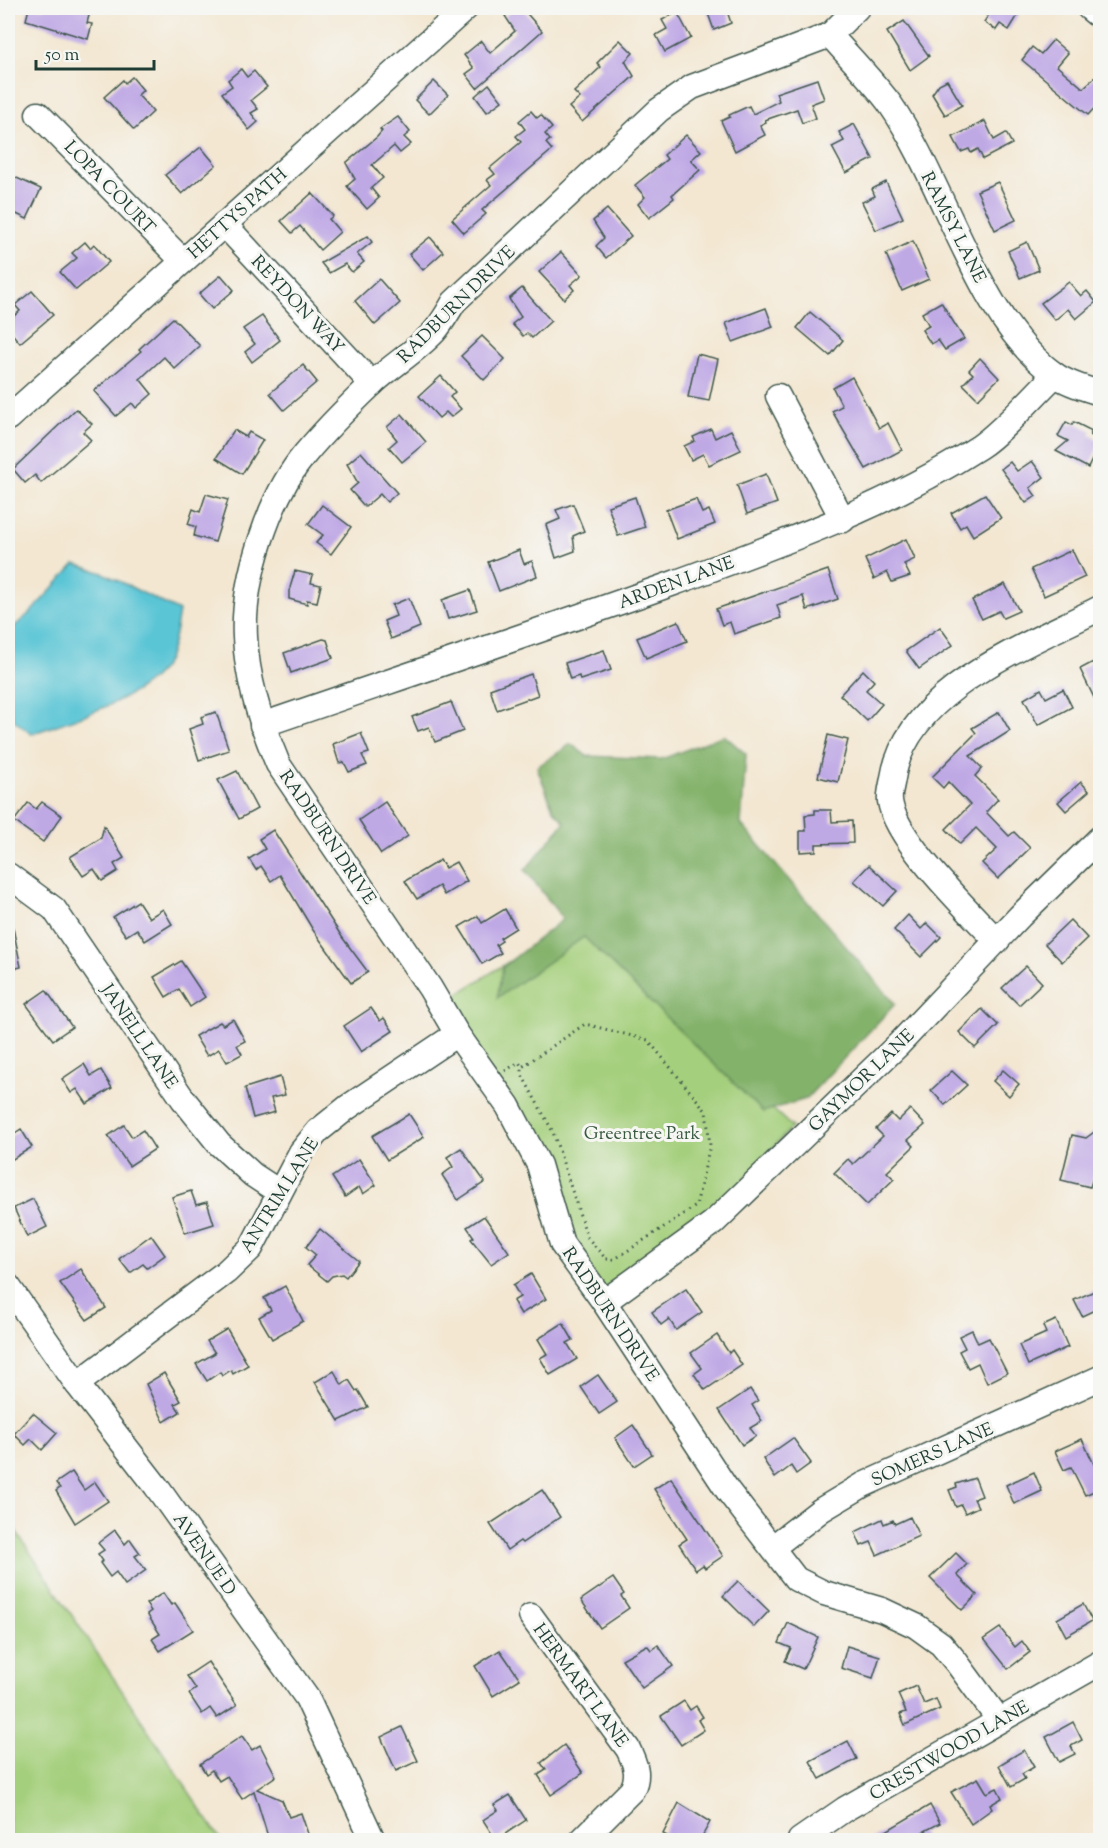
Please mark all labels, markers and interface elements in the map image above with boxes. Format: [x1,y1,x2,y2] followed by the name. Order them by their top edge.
[36,33,154,71] scale bar
[44,43,80,69] text: 50 m
[57,136,160,241] street label: LOPA COURT
[183,163,294,266] street label: HETTYS PATH
[913,168,991,288] street label: RAMSY LANE
[393,240,522,370] street label: RADBURN DRIVE
[244,250,349,361] street label: REYDON WAY
[615,551,738,617] street label: ARDEN LANE
[272,766,381,911] street label: RADBURN DRIVE
[93,979,183,1095] street label: JANELL LANE
[803,1024,921,1139] street label: GAYMOR LANE
[584,1122,701,1148] park label: Greentree Park
[235,1133,327,1259] street label: ANTRIM LANE
[555,1243,664,1388] street label: RADBURN DRIVE
[868,1417,998,1494] street label: SOMERS LANE
[165,1509,241,1602] street label: AVENUE D
[525,1619,633,1754] street label: HERMART LANE
[865,1695,1035,1808] street label: CRESTWOOD LANE

